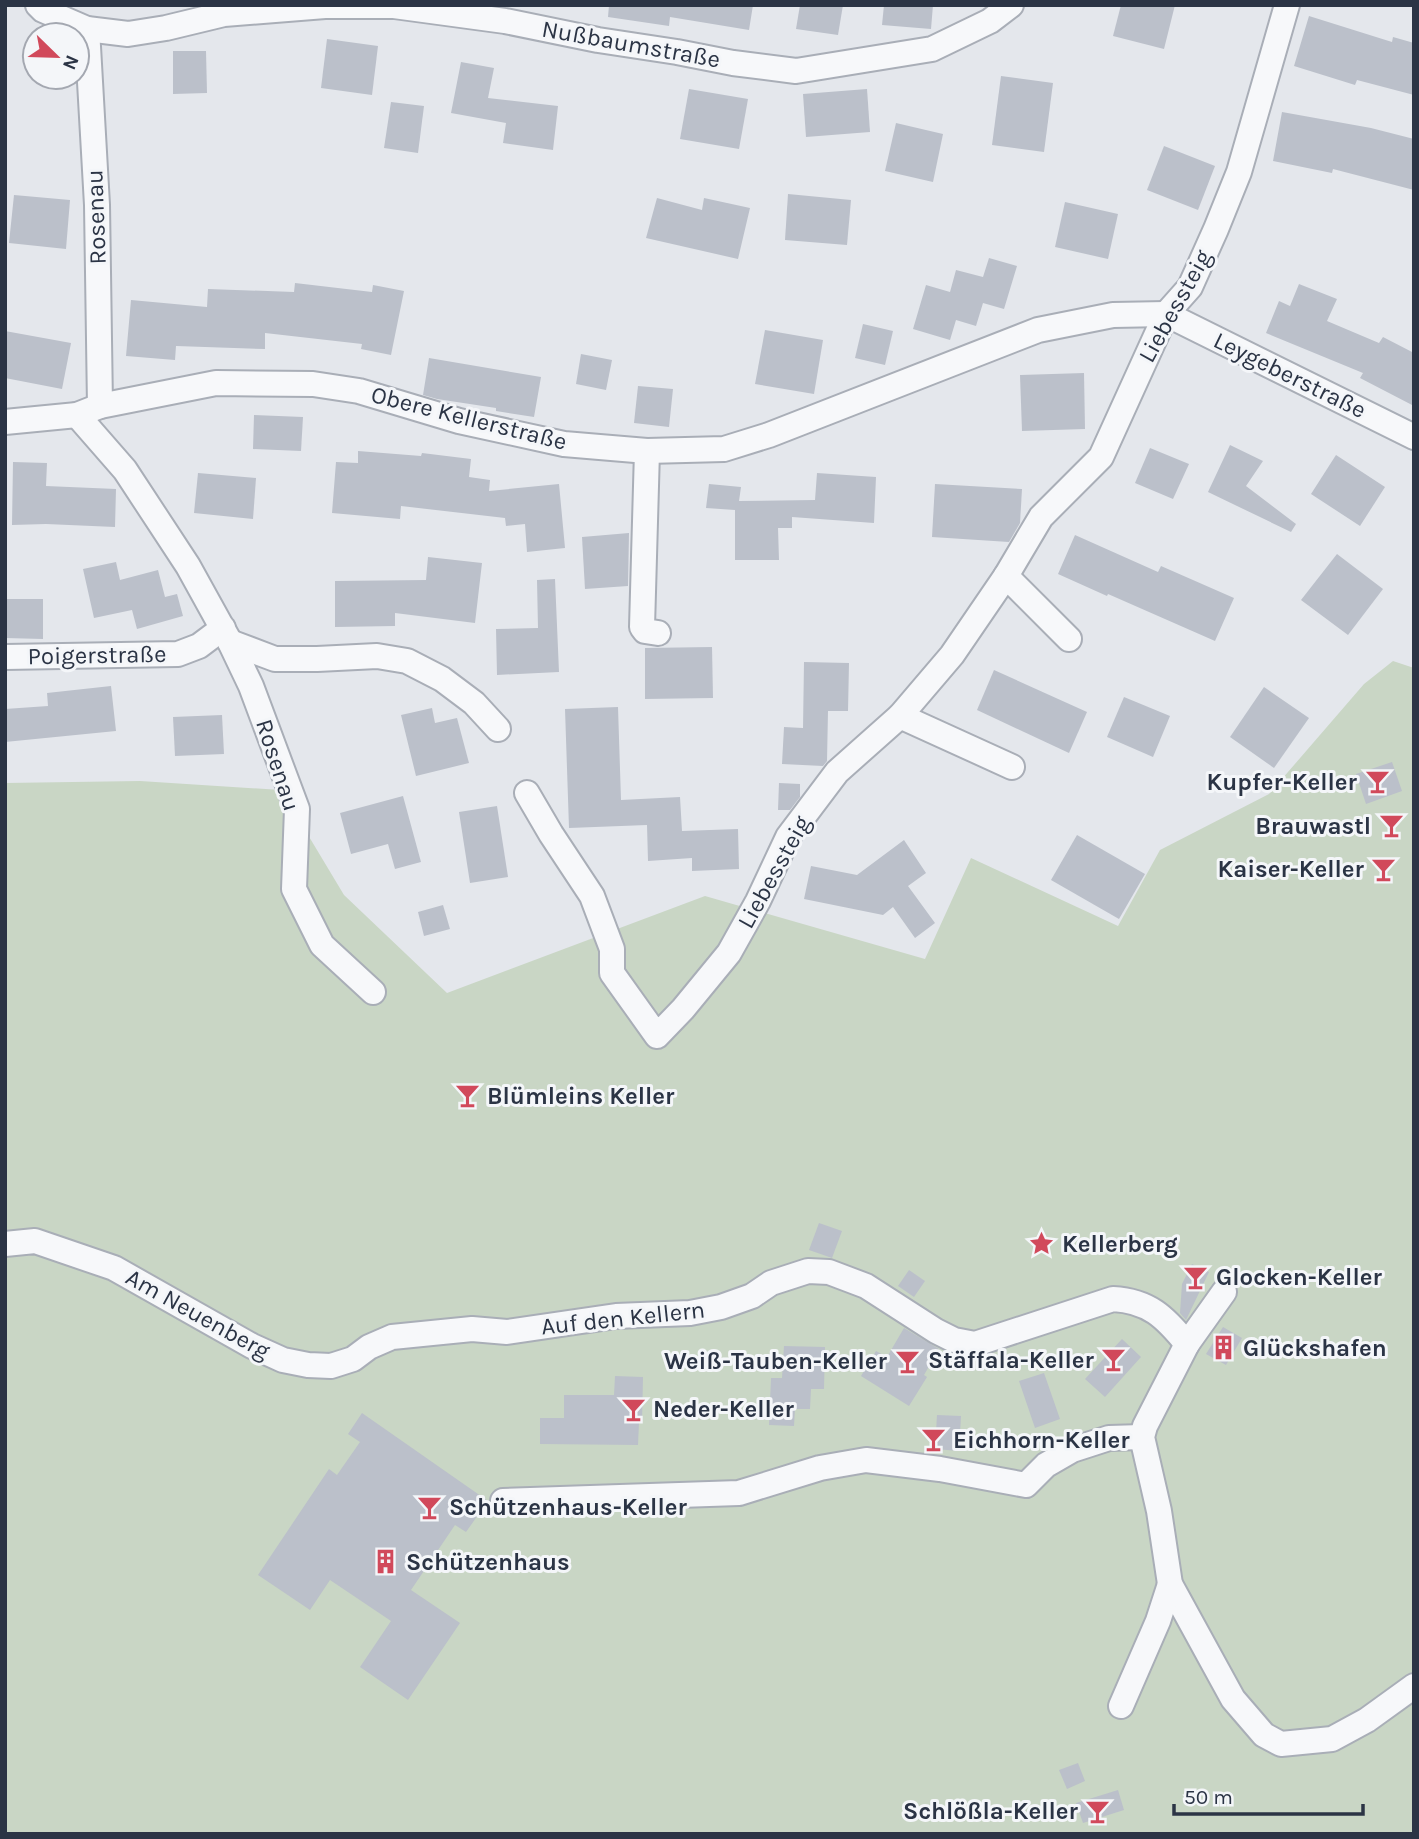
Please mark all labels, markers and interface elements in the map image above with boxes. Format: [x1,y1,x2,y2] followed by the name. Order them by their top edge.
[540,15,722,73] street label: Nußbaumstraße
[21,21,91,91] north arrow
[58,52,84,73] text: N
[80,169,112,265] street label: Rosenau
[1133,244,1218,367] street label: Liebessteig
[1209,326,1371,424] street label: Leygeberstraße
[368,380,570,456] street label: Obere Kellerstraße
[27,640,167,670] street label: Poigerstraße
[250,716,306,814] street label: Rosenau
[1207,768,1358,796] place label: Kupfer-Keller
[1363,768,1391,796] bar icon: Kupfer-Keller
[732,810,817,933] street label: Liebessteig
[1255,812,1371,840] place label: Brauwastl
[1377,812,1405,840] bar icon: Brauwastl
[1217,855,1365,883] place label: Kaiser-Keller
[1370,855,1398,883] bar icon: Kaiser-Keller
[453,1082,481,1110] bar icon: Blümleins Keller
[487,1082,675,1110] place label: Blümleins Keller
[1028,1230,1056,1258] place icon: Kellerberg
[1062,1230,1178,1258] place label: Kellerberg
[121,1263,275,1365] street label: Am Neuenberg
[1182,1263,1210,1291] bar icon: Glocken-Keller
[1216,1263,1382,1291] place label: Glocken-Keller
[540,1295,706,1341] street label: Auf den Kellern
[1209,1334,1237,1362] building icon: Glückshafen
[1243,1334,1387,1362] place label: Glückshafen
[928,1346,1095,1374] place label: Stäffala-Keller
[1100,1346,1128,1374] bar icon: Stäffala-Keller
[664,1347,888,1375] place label: Weiß-Tauben-Keller
[893,1347,921,1375] bar icon: Weiß-Tauben-Keller
[619,1395,647,1423] bar icon: Neder-Keller
[653,1395,795,1423] place label: Neder-Keller
[919,1426,947,1454] bar icon: Eichhorn-Keller
[953,1426,1130,1454] place label: Eichhorn-Keller
[415,1493,443,1521] bar icon: Schützenhaus-Keller
[449,1493,687,1521] place label: Schützenhaus-Keller
[372,1548,400,1576] building icon: Schützenhaus
[406,1548,570,1576] place label: Schützenhaus
[1174,1772,1363,1816] scale bar
[1184,1785,1233,1809] text: 50 m
[903,1797,1079,1825] place label: Schlößla-Keller
[1084,1797,1112,1825] bar icon: Schlößla-Keller

